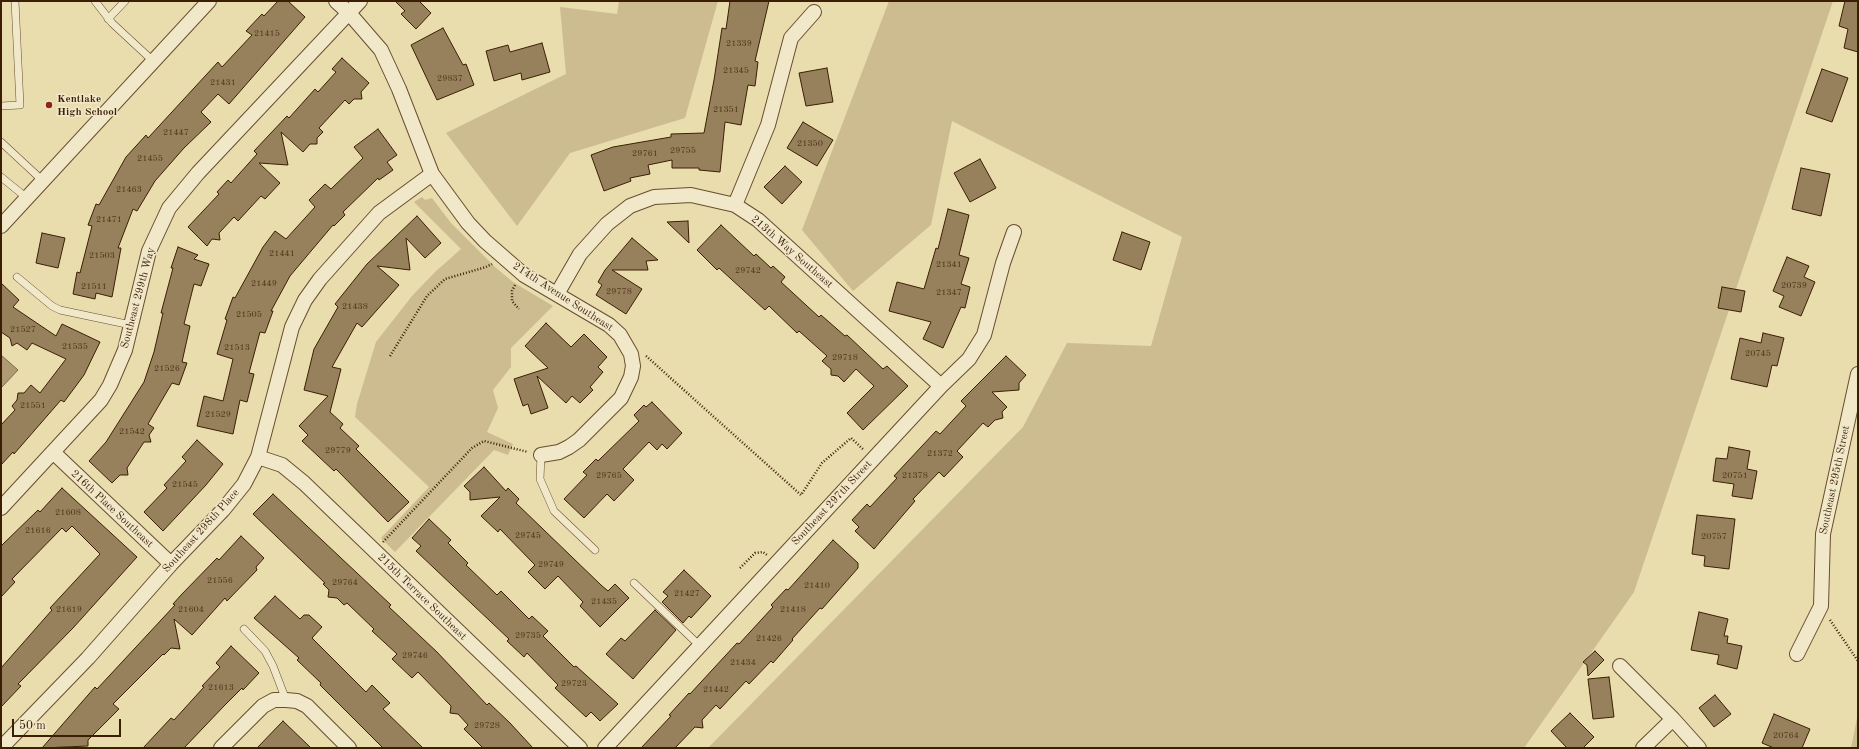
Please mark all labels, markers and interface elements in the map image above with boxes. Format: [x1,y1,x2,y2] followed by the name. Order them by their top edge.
[254,29,280,39] house number: 21415
[726,39,752,49] house number: 21339
[723,66,749,76] house number: 21345
[437,74,463,84] house number: 29837
[210,78,236,88] house number: 21431
[57,92,117,118] place label: Kentlake High School
[44,100,54,110] marker: Kentlake High School
[713,105,739,115] house number: 21351
[163,128,189,138] house number: 21447
[797,139,823,149] house number: 21350
[670,146,696,156] house number: 29755
[632,149,658,159] house number: 29761
[137,154,163,164] house number: 21455
[116,185,142,195] house number: 21463
[748,213,836,291] street label: 213th Way Southeast
[96,215,122,225] house number: 21471
[118,246,158,350] street label: Southeast 299th Way
[269,249,295,259] house number: 21441
[89,251,115,261] house number: 21503
[510,260,616,334] street label: 214th Avenue Southeast
[936,260,962,270] house number: 21341
[735,266,761,276] house number: 29742
[251,279,277,289] house number: 21449
[1781,281,1807,291] house number: 20739
[81,282,107,292] house number: 21511
[606,287,632,297] house number: 29778
[936,288,962,298] house number: 21347
[342,302,368,312] house number: 21438
[236,310,262,320] house number: 21505
[10,325,36,335] house number: 21527
[62,342,88,352] house number: 21535
[224,343,250,353] house number: 21513
[1745,349,1771,359] house number: 20745
[832,353,858,363] house number: 29718
[154,364,180,374] house number: 21526
[20,401,46,411] house number: 21551
[205,410,231,420] house number: 21529
[1817,424,1853,536] street label: Southeast 295th Street
[119,427,145,437] house number: 21542
[325,446,351,456] house number: 29779
[927,449,953,459] house number: 21372
[789,458,875,548] street label: Southeast 297th Street
[68,467,156,551] street label: 216th Place Southeast
[596,471,622,481] house number: 29765
[902,471,928,481] house number: 21378
[1722,471,1748,481] house number: 20751
[172,480,198,490] house number: 21545
[160,486,242,576] street label: Southeast 298th Place
[55,508,81,518] house number: 21608
[25,526,51,536] house number: 21616
[515,531,541,541] house number: 29745
[1701,532,1727,542] house number: 20757
[375,551,469,643] street label: 215th Terrace Southeast
[538,560,564,570] house number: 29749
[207,576,233,586] house number: 21556
[332,578,358,588] house number: 29764
[804,581,830,591] house number: 21410
[674,589,700,599] house number: 21427
[591,597,617,607] house number: 21435
[56,605,82,615] house number: 21619
[178,605,204,615] house number: 21604
[780,605,806,615] house number: 21418
[515,631,541,641] house number: 29735
[756,634,782,644] house number: 21426
[402,651,428,661] house number: 29746
[730,658,756,668] house number: 21434
[561,679,587,689] house number: 29723
[208,683,234,693] house number: 21613
[703,685,729,695] house number: 21442
[14,711,123,737] scale bar
[19,720,46,732] text: 50 m
[474,721,500,731] house number: 29728
[1773,731,1799,741] house number: 20764

